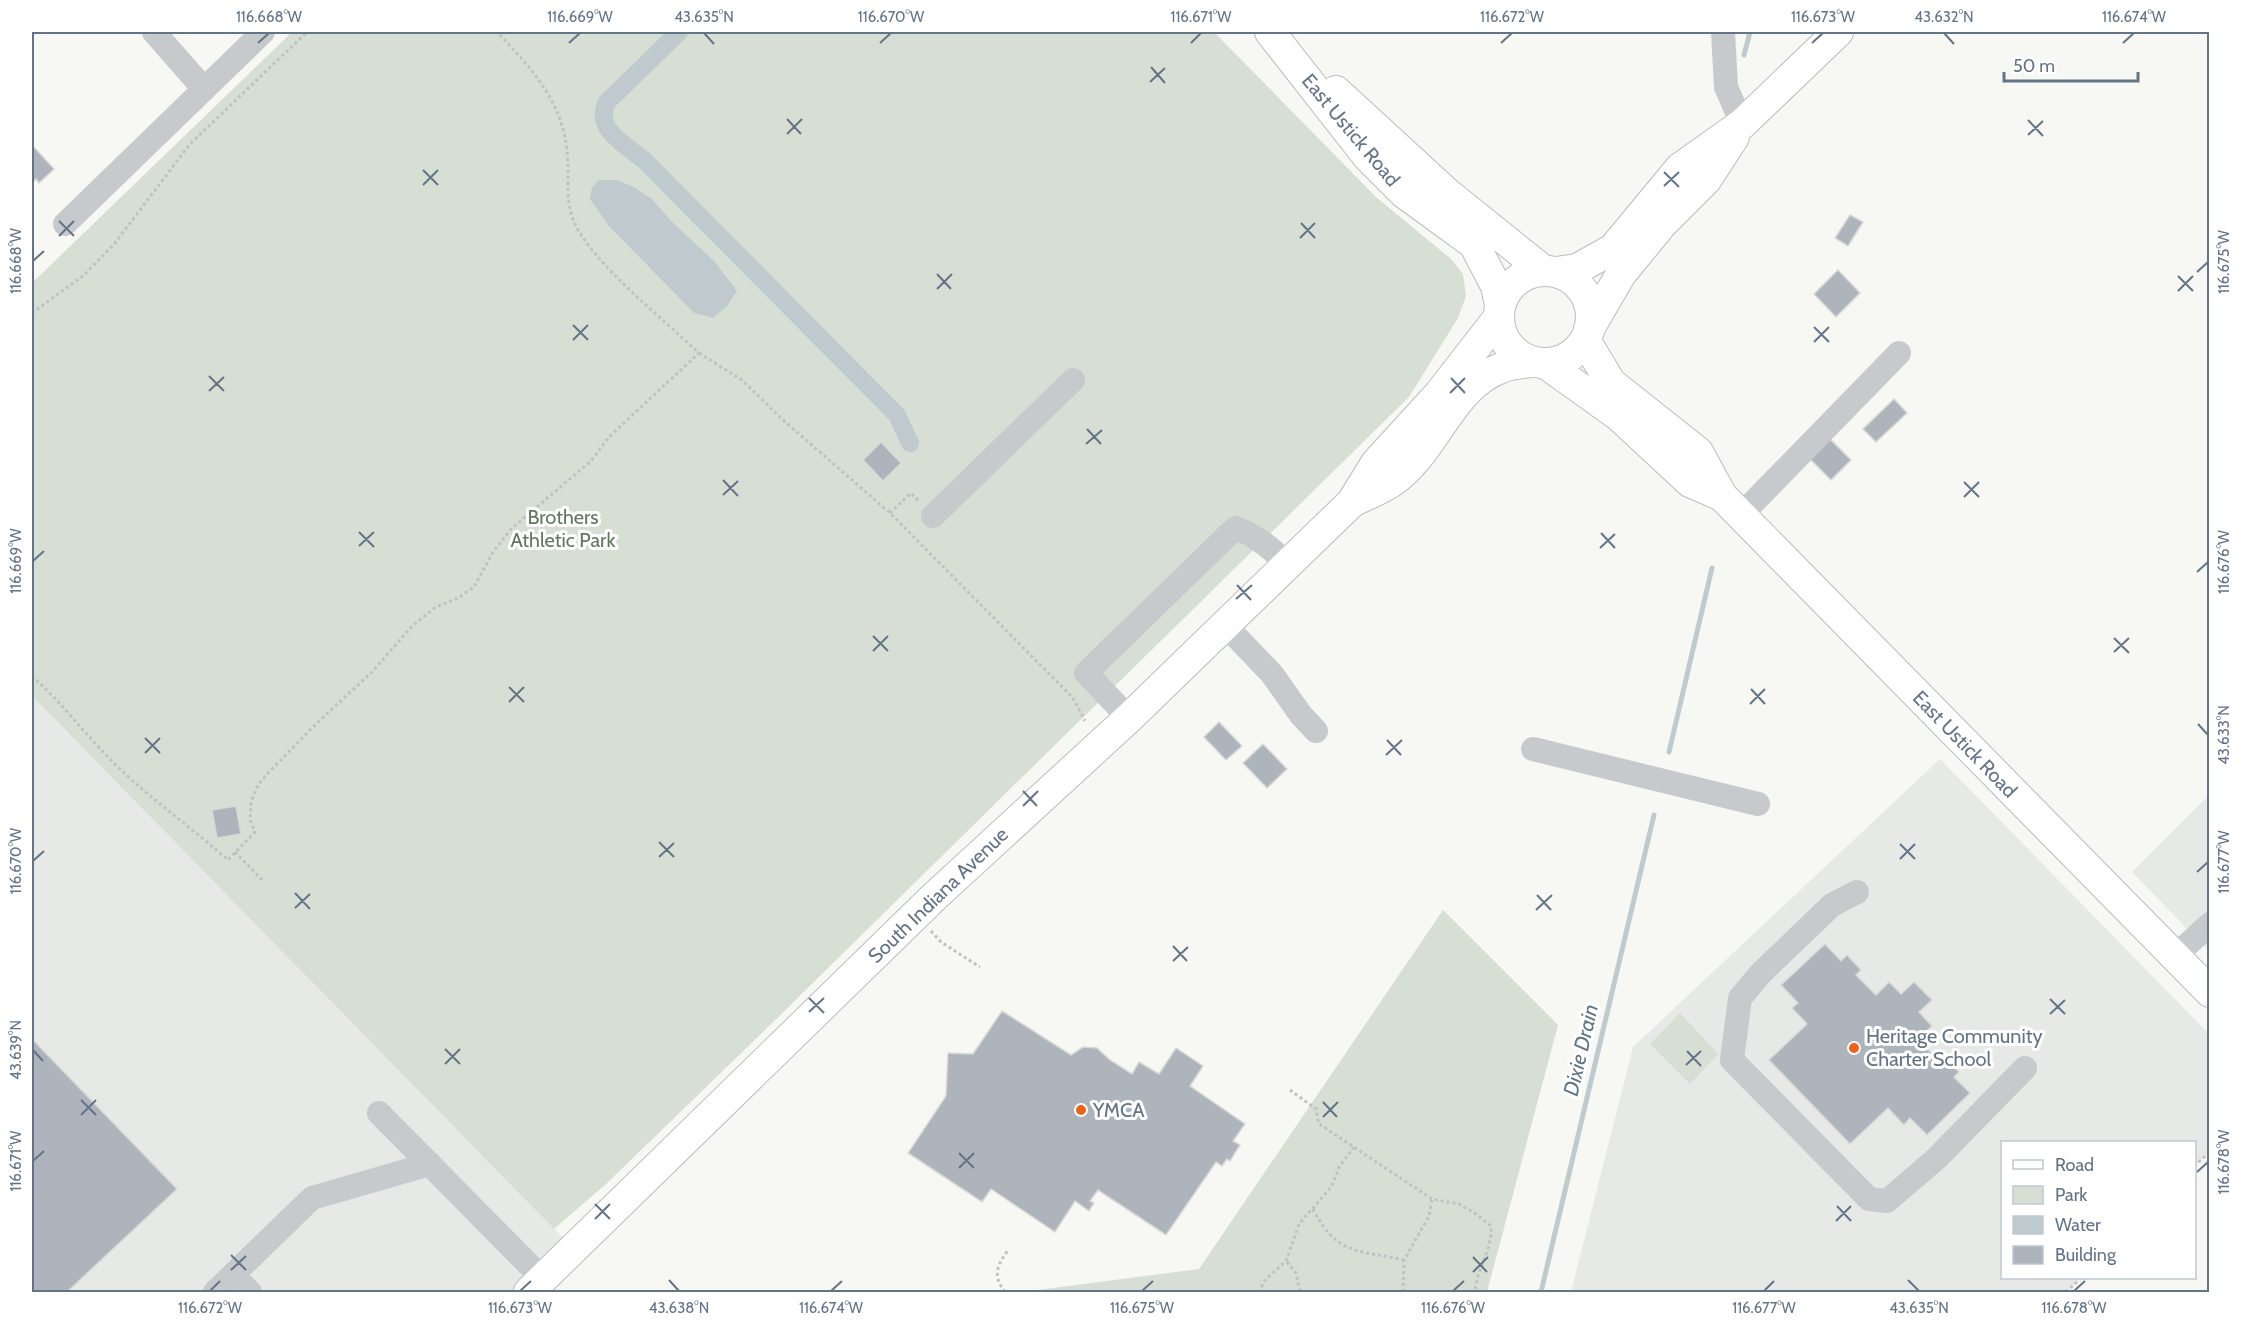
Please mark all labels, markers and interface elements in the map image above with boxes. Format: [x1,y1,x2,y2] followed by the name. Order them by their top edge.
[236,8,303,26] text: 116.668°W
[547,8,614,26] text: 116.669°W
[674,8,734,26] text: 43.635°N
[858,8,925,26] text: 116.670°W
[1171,8,1232,26] text: 116.671°W
[1480,8,1545,26] text: 116.672°W
[1791,8,1856,26] text: 116.673°W
[1914,8,1974,26] text: 43.632°N
[2102,8,2167,26] text: 116.674°W
[2004,45,2138,83] scale bar
[2013,55,2055,77] text: 50 m
[1297,69,1405,191] street label: East Ustick Road
[7,227,25,294] text: 116.668°W
[2215,229,2233,294] text: 116.675°W
[511,505,615,552] park label: Brothers Athletic Park
[7,527,25,594] text: 116.669°W
[2215,529,2233,594] text: 116.676°W
[1908,685,2022,803] street label: East Ustick Road
[2215,705,2233,765] text: 43.633°N
[863,822,1013,968] street label: South Indiana Avenue
[7,827,25,894] text: 116.670°W
[2215,829,2233,894] text: 116.677°W
[1558,1002,1603,1098] water label: Dixie Drain
[7,1020,25,1080] text: 43.639°N
[1866,1024,2043,1071] place label: Heritage Community Charter School
[1847,1041,1861,1055] marker: Heritage Community Charter School
[1092,1098,1145,1122] place label: YMCA
[1074,1103,1088,1117] marker: YMCA
[2215,1129,2233,1195] text: 116.678°W
[7,1130,25,1191] text: 116.671°W
[2001,1141,2196,1279] legend
[2055,1154,2094,1176] text: Road
[2055,1184,2088,1206] text: Park
[2055,1214,2101,1236] text: Water
[2055,1244,2117,1266] text: Building
[178,1299,243,1317] text: 116.672°W
[488,1299,553,1317] text: 116.673°W
[649,1299,709,1317] text: 43.638°N
[799,1299,864,1317] text: 116.674°W
[1110,1299,1175,1317] text: 116.675°W
[1421,1299,1486,1317] text: 116.676°W
[1732,1299,1797,1317] text: 116.677°W
[1889,1299,1949,1317] text: 43.635°N
[2041,1299,2107,1317] text: 116.678°W

